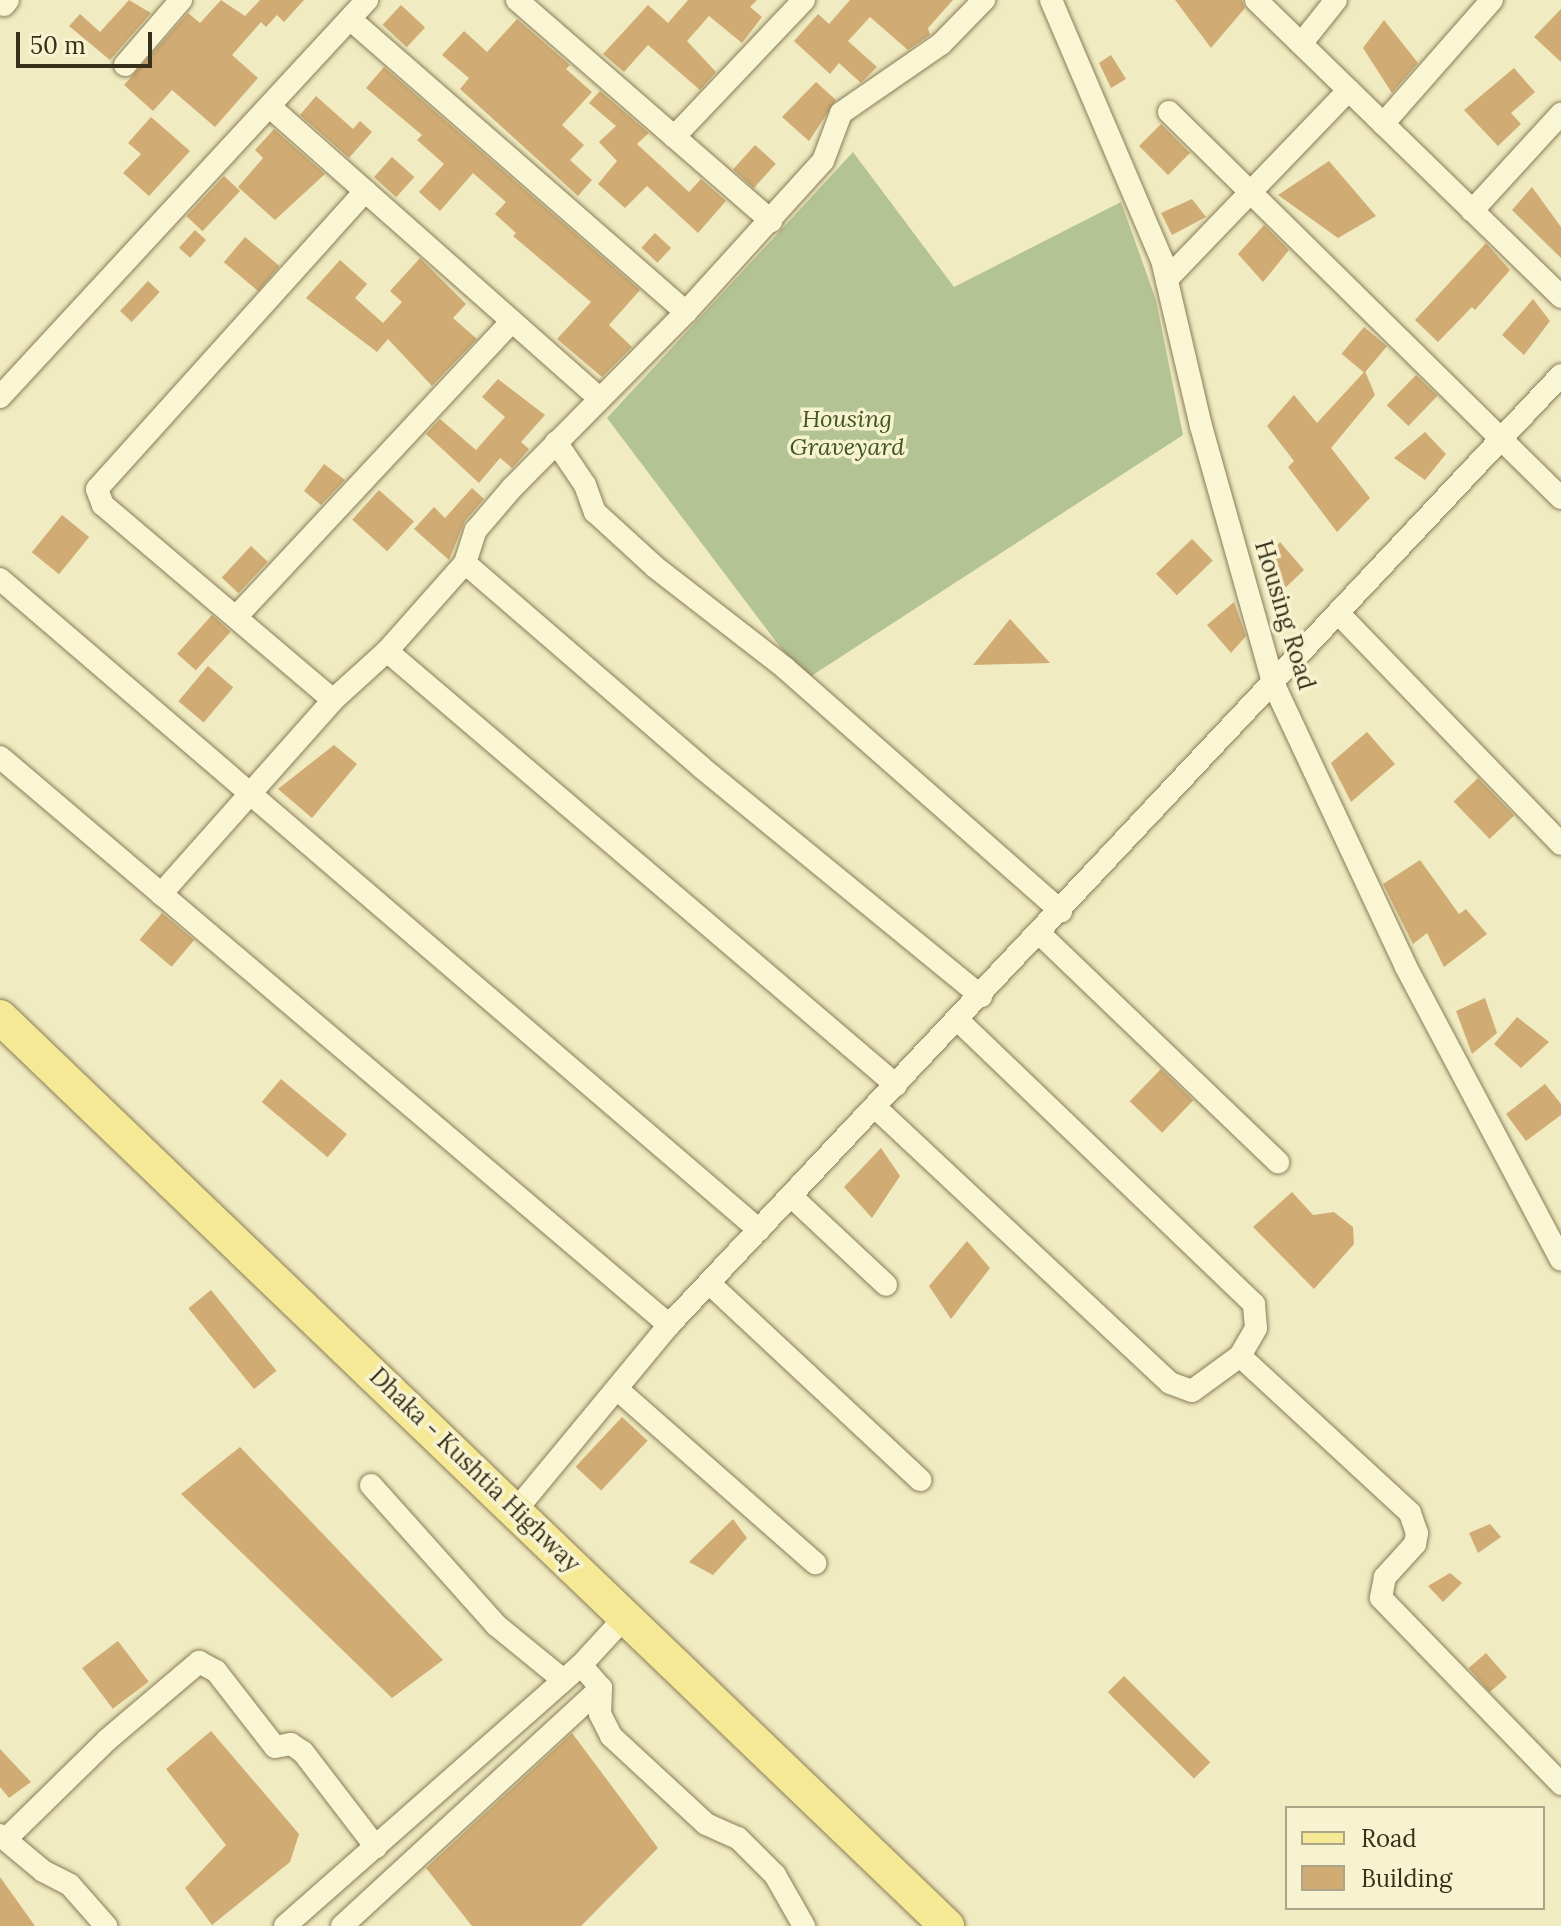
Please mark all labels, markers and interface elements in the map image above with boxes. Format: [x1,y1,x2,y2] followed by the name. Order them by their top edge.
[20,16,156,66] scale bar
[30,30,86,61] text: 50 m
[789,405,905,461] park label: Housing Graveyard
[1249,537,1321,693] street label: Housing Road
[364,1362,586,1578] street label: Dhaka - Kushtia Highway
[1285,1806,1545,1910] legend
[1361,1823,1417,1854] text: Road
[1361,1863,1452,1894] text: Building

